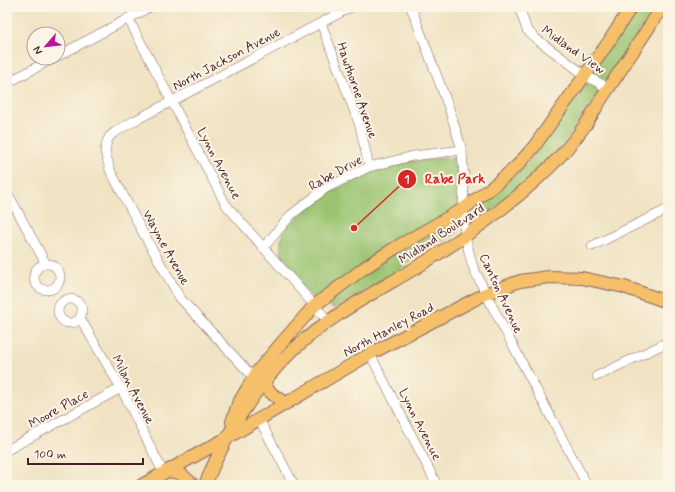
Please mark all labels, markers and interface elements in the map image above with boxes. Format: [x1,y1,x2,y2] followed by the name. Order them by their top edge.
[538,22,608,78] street label: Midland View
[170,24,284,95] street label: North Jackson Avenue
[26,26,66,66] north arrow
[332,40,381,141] street label: Hawthorne Avenue
[30,44,46,57] text: N
[193,125,245,202] street label: Lynn Avenue
[306,152,366,195] street label: Rabe Drive
[397,166,494,192] callout: Rabe Park
[425,170,485,188] text: Rabe Park
[404,172,410,188] text: 1
[396,200,488,268] street label: Midland Boulevard
[138,207,193,288] street label: Wayne Avenue
[475,251,527,336] street label: Canton Avenue
[340,299,437,361] street label: North Hanley Road
[107,352,158,427] street label: Milan Avenue
[26,386,92,433] street label: Moore Place
[394,386,445,464] street label: Lynn Avenue
[28,440,143,466] scale bar
[34,447,66,463] text: 100 m

